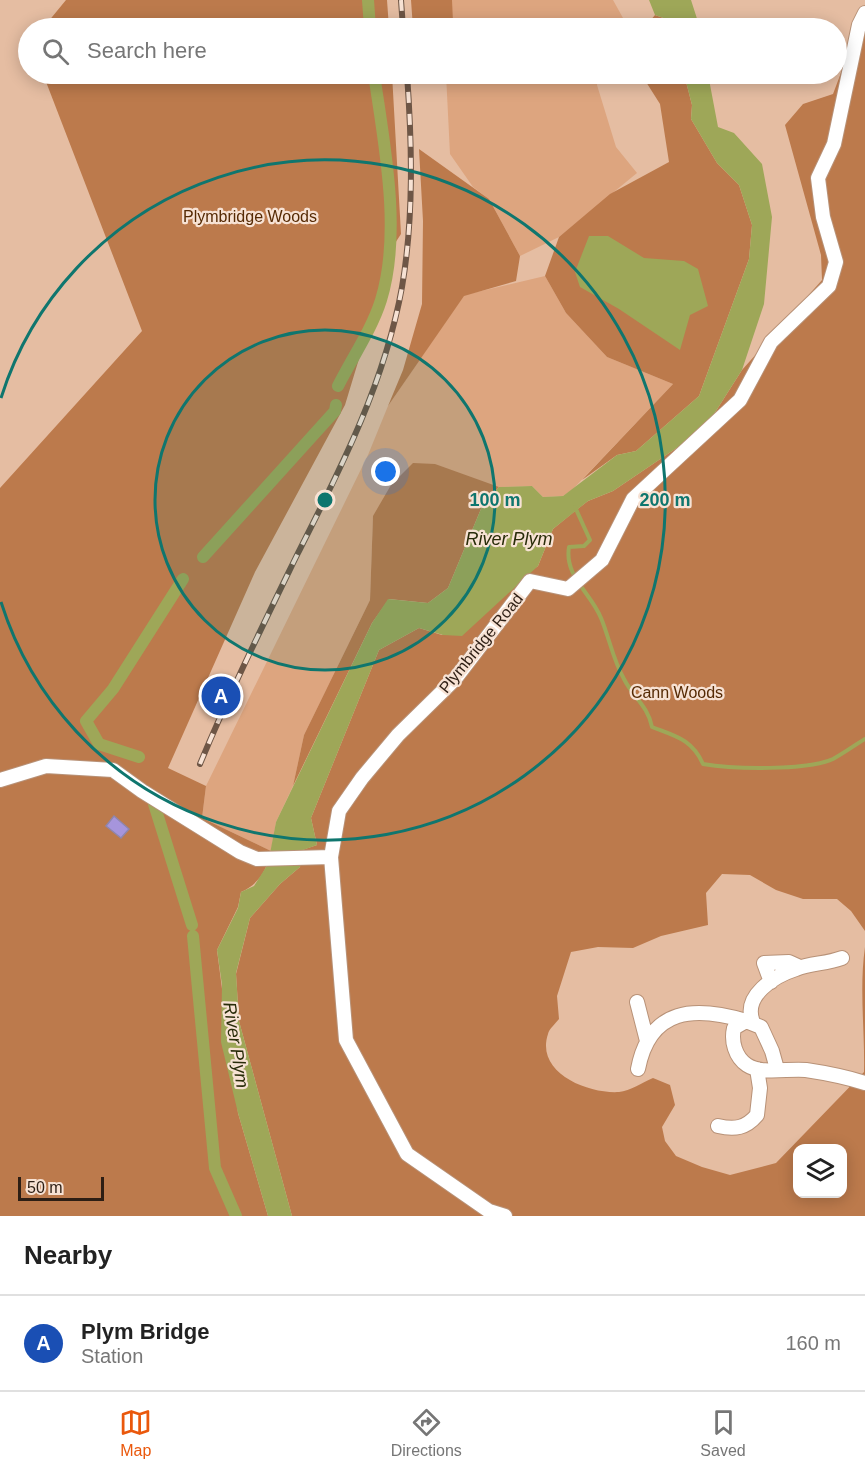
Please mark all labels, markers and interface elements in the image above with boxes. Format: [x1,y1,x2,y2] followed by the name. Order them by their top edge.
[18,18,847,84] search box
[39,35,72,68] icon: search
[87,38,207,63] text: Search here
[183,208,317,225] park label: Plymbridge Woods
[371,457,400,486] your location
[315,490,335,510] centre of rings
[469,490,521,510] text: 100 m
[639,490,691,510] text: 200 m
[465,529,553,549] water label: River Plym
[436,590,526,696] street label: Plymbridge Road
[202,674,240,718] pin: A
[631,684,723,701] park label: Cann Woods
[219,1000,253,1090] water label: River Plym
[793,1144,847,1198] map controls
[793,1144,847,1198] button: layers
[18,1174,104,1202] scale bar
[27,1179,63,1196] text: 50 m
[24,1240,112,1270] text: Nearby
[81,1319,209,1344] text: Plym Bridge
[36,1332,51,1354] text: A
[785,1332,841,1354] text: 160 m
[81,1345,143,1367] text: Station
[119,1406,152,1460] tab: Map
[391,1406,462,1460] tab: Directions
[700,1406,746,1460] tab: Saved

